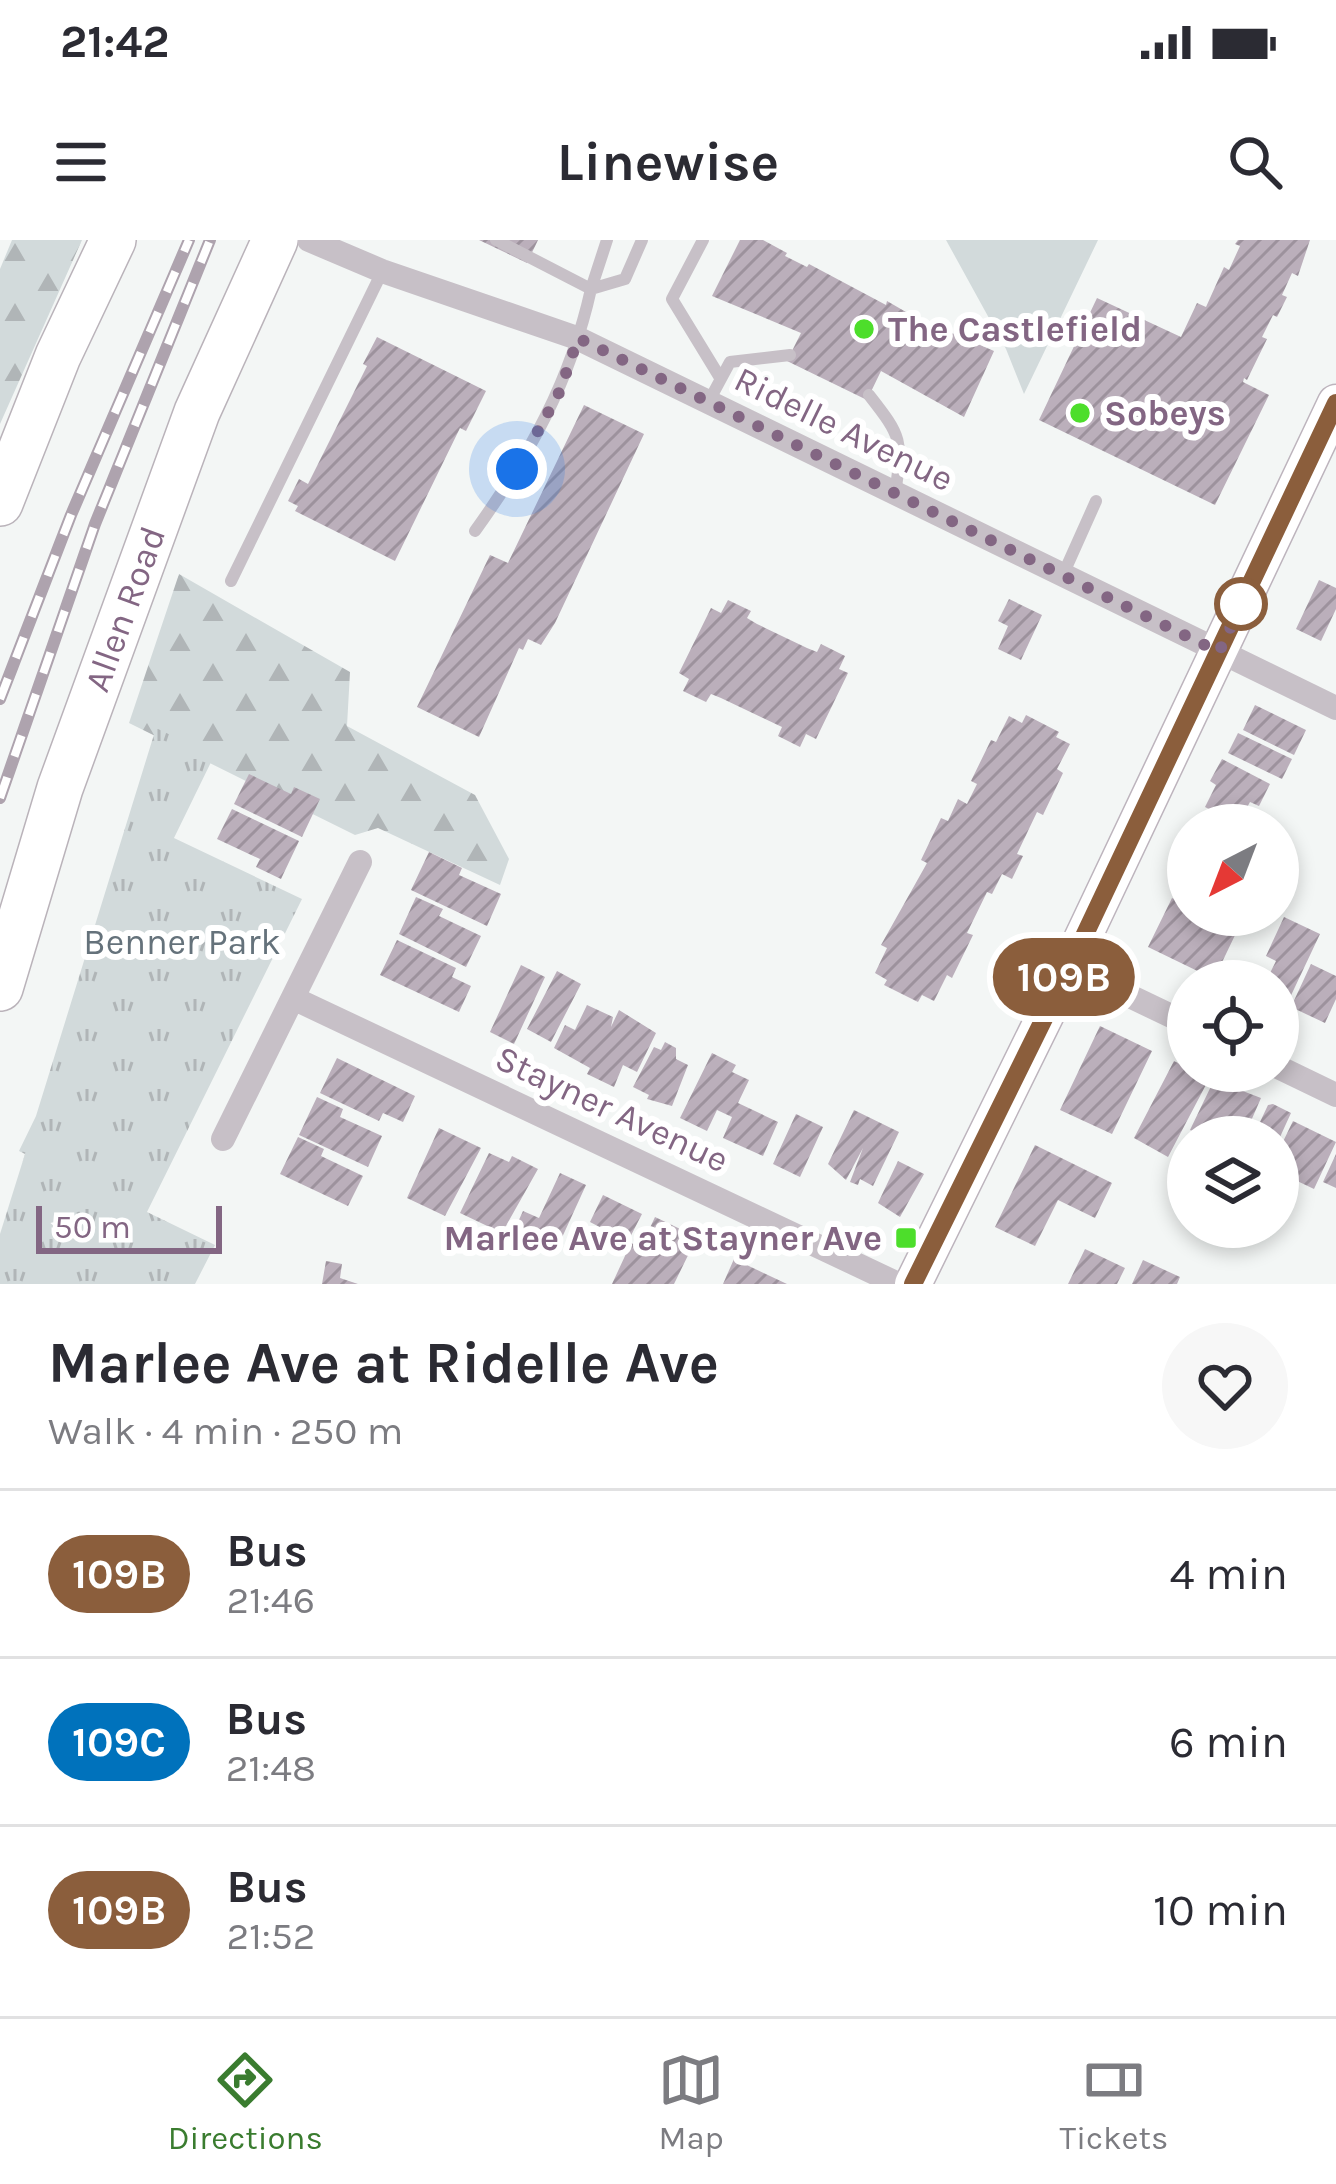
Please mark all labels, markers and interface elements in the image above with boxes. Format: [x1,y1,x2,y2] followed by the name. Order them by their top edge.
[60,16,169,68] text: 21:42
[48,129,114,195] icon: menu
[1222,129,1288,195] icon: search
[557,130,779,194] text: Linewise
[888,308,1142,350] place label: The Castlefield
[851,316,877,342] marker: The Castlefield
[728,358,960,500] street label: Ridelle Avenue
[1104,392,1226,435] place label: Sobeys
[1067,400,1093,426] marker: Sobeys
[487,439,547,499] your location
[76,521,174,697] street label: Allen Road
[1216,579,1266,629] unlabelled marker
[1167,804,1299,936] north arrow
[1167,804,1299,1248] map controls
[83,921,281,963] park label: Benner Park
[980,938,1148,1016] line badge: 109B
[1017,952,1111,1002] text: 109B
[1167,960,1299,1092] button: locate
[489,1037,735,1181] street label: Stayner Avenue
[1167,1116,1299,1248] button: layers
[36,1200,222,1253] scale bar
[54,1208,131,1246] text: 50 m
[443,1217,882,1260] place label: Marlee Ave at Stayner Ave
[893,1225,919,1251] marker: Marlee Ave at Stayner Ave
[1162,1323,1288,1449] button: heart
[48,1330,719,1396] text: Marlee Ave at Ridelle Ave
[48,1408,403,1454] text: Walk · 4 min · 250 m
[226,1525,308,1577] text: Bus
[1170,1548,1288,1600] text: 4 min
[72,1549,166,1599] text: 109B
[226,1577,315,1623] text: 21:46
[226,1693,307,1745] text: Bus
[1169,1716,1288,1768] text: 6 min
[72,1717,166,1767] text: 109C
[226,1745,316,1791] text: 21:48
[226,1861,308,1913] text: Bus
[1153,1884,1288,1936] text: 10 min
[72,1885,166,1935] text: 109B
[226,1913,315,1959] text: 21:52
[168,2047,323,2157] tab: Directions
[658,2047,724,2157] tab: Map
[1060,2047,1168,2157] tab: Tickets

